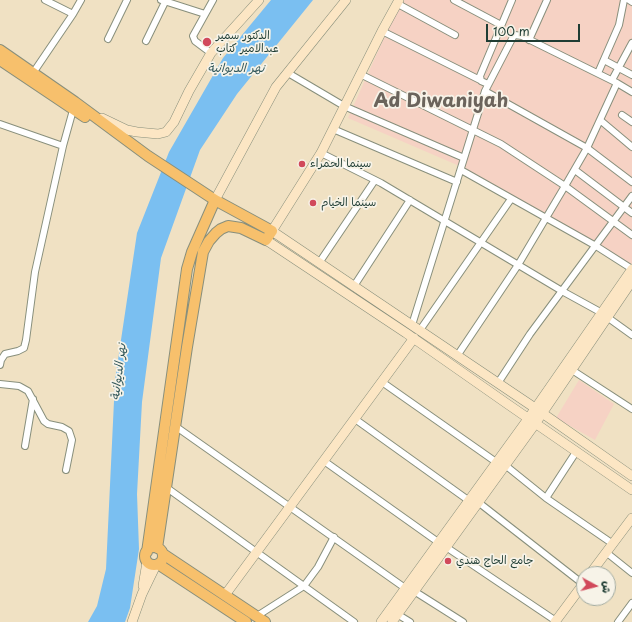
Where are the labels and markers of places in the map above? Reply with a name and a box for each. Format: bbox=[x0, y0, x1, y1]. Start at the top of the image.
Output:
place label: الدكتور سمير عبدالامير كتاب bbox=[216, 29, 279, 55]
marker: الدكتور سمير عبدالامير كتاب bbox=[201, 36, 213, 48]
place label: سينما الحمراء bbox=[310, 157, 371, 171]
marker: سينما الحمراء bbox=[297, 159, 307, 169]
place label: سينما الخيام bbox=[321, 196, 376, 210]
marker: سينما الخيام bbox=[308, 198, 318, 208]
place label: جامع الحاج هندي bbox=[456, 554, 534, 568]
marker: جامع الحاج هندي bbox=[443, 556, 453, 566]

